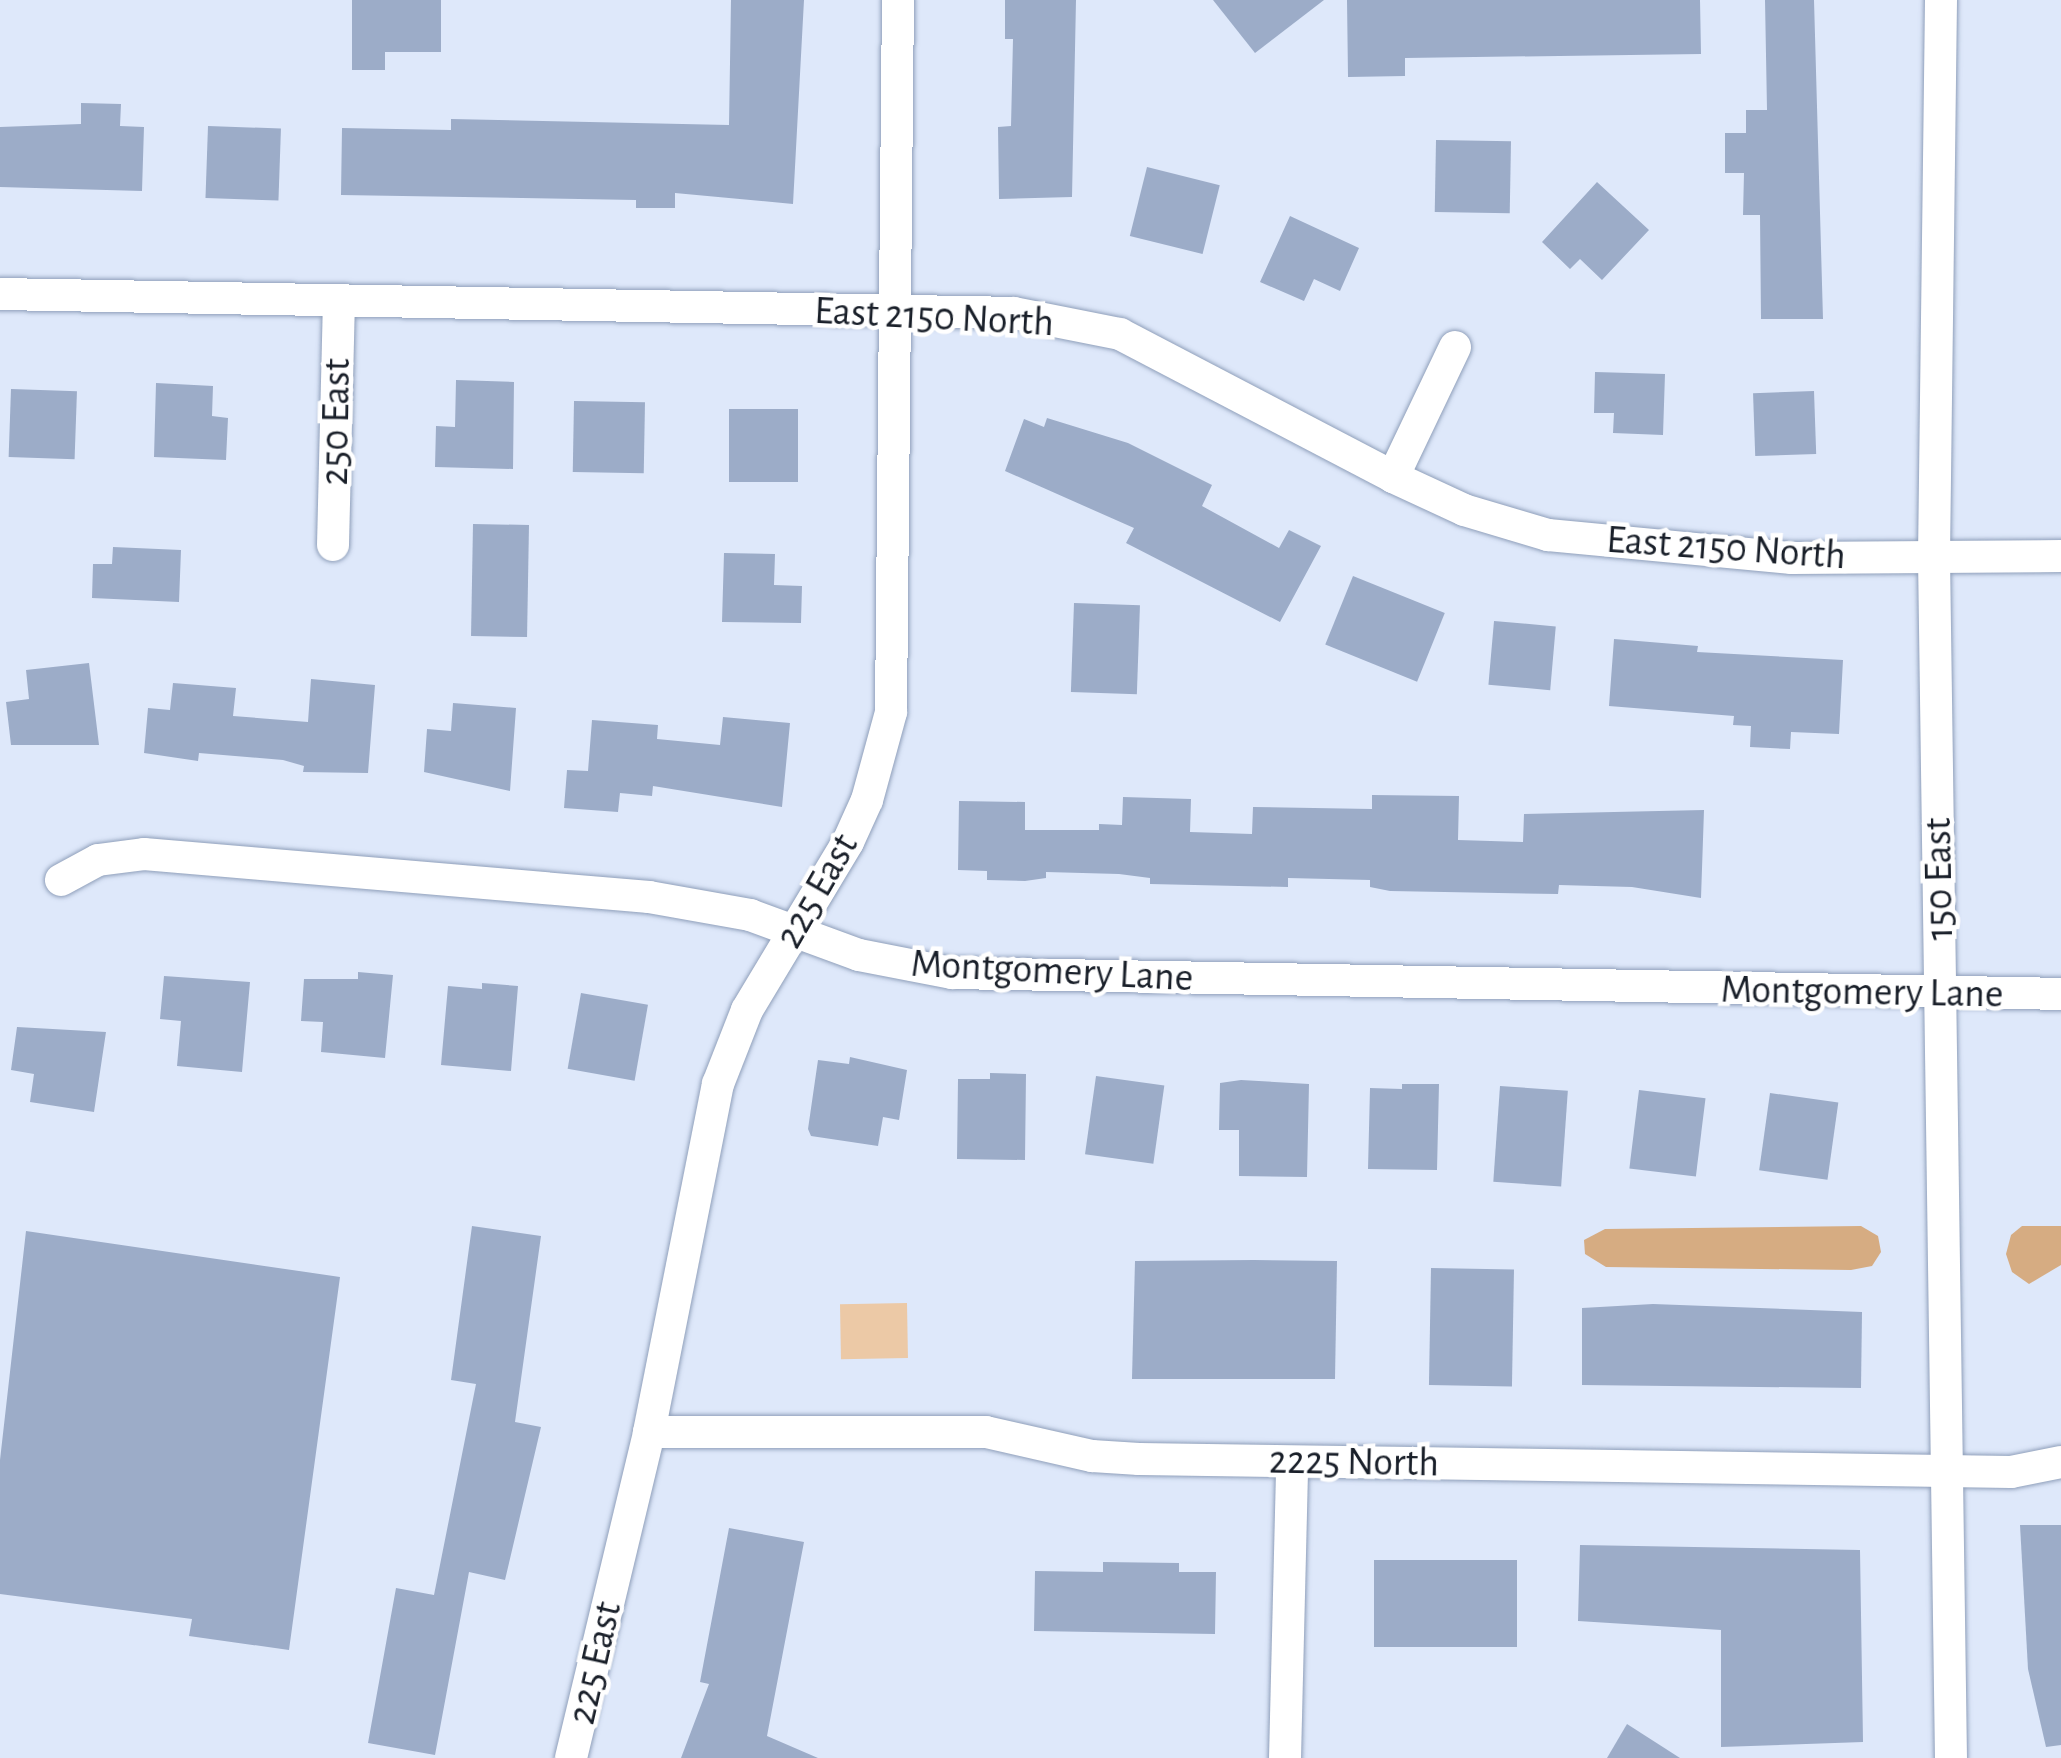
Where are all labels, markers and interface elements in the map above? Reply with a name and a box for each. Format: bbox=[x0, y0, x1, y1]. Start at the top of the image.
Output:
street label: East 2150 North bbox=[813, 287, 1055, 347]
street label: 250 East bbox=[311, 358, 361, 486]
street label: East 2150 North bbox=[1605, 516, 1847, 580]
street label: 150 East bbox=[1914, 817, 1964, 941]
street label: 225 East bbox=[765, 825, 869, 957]
street label: Montgomery Lane bbox=[910, 940, 1194, 1002]
street label: Montgomery Lane bbox=[1720, 966, 2004, 1018]
street label: 2225 North bbox=[1269, 1437, 1439, 1487]
street label: 225 East bbox=[558, 1597, 632, 1729]

